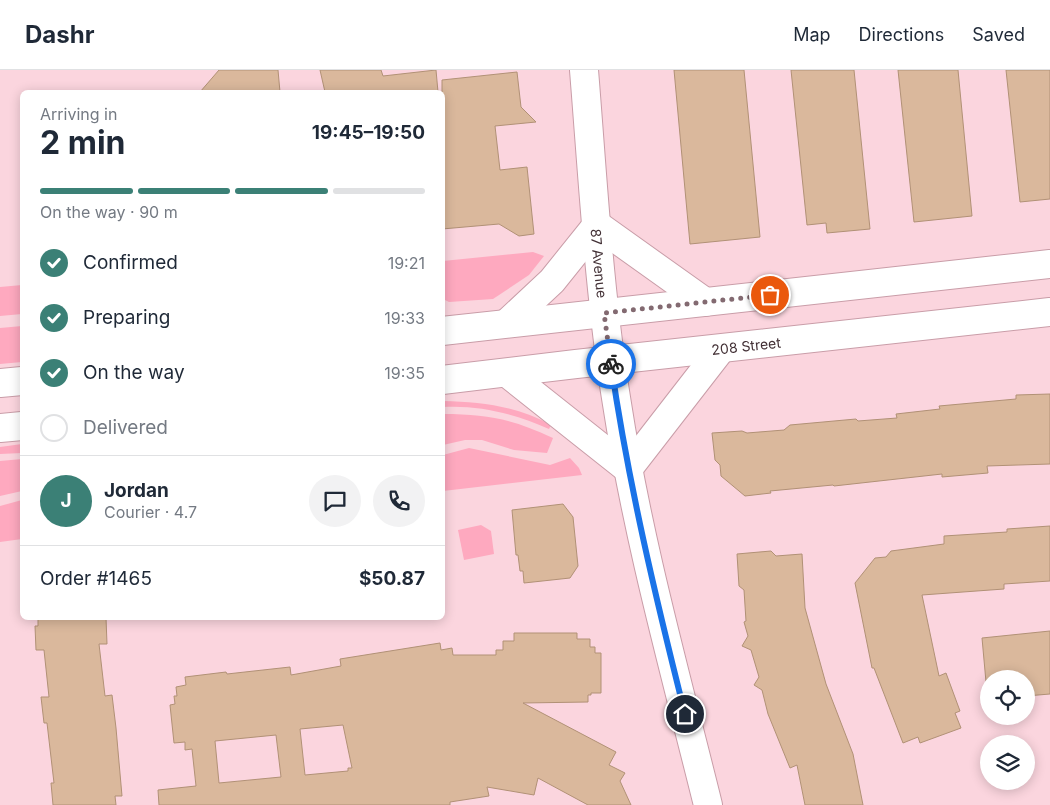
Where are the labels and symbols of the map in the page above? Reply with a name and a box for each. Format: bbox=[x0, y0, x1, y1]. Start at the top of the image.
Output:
street label: 87 Avenue bbox=[588, 228, 611, 299]
pin bbox=[749, 274, 791, 316]
street label: 208 Street bbox=[711, 333, 782, 358]
courier bbox=[586, 339, 636, 389]
pin bbox=[664, 693, 706, 735]

